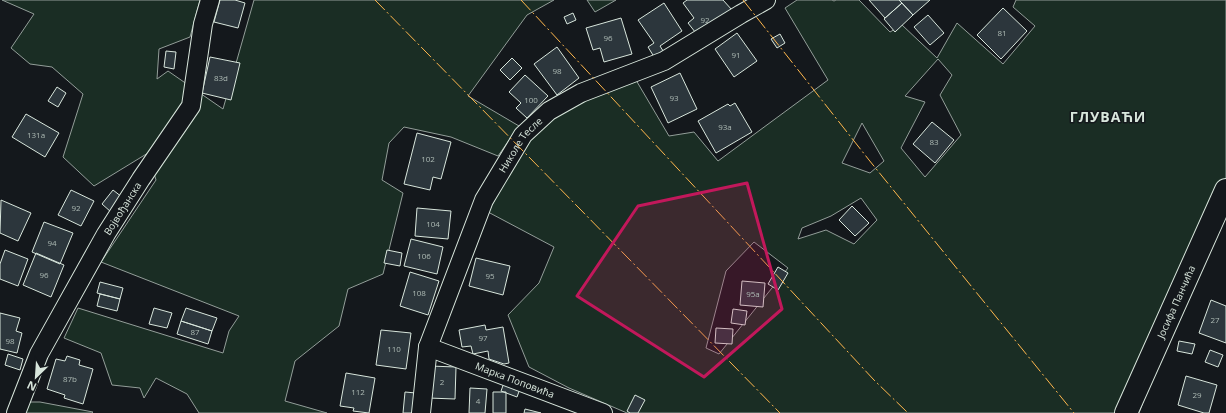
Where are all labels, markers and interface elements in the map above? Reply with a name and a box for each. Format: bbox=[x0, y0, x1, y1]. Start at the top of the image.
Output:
house number: 92 bbox=[700, 14, 710, 25]
house number: 81 bbox=[997, 27, 1007, 38]
house number: 96 bbox=[603, 32, 613, 43]
house number: 91 bbox=[731, 49, 741, 60]
house number: 98 bbox=[552, 65, 562, 76]
house number: 83d bbox=[214, 72, 228, 83]
house number: 93 bbox=[669, 92, 679, 103]
house number: 100 bbox=[524, 94, 538, 105]
district label: ГЛУВАЋИ bbox=[1070, 107, 1146, 126]
street label: Николе Тесле bbox=[495, 114, 545, 175]
house number: 93a bbox=[718, 121, 732, 132]
house number: 131a bbox=[27, 129, 45, 140]
house number: 83 bbox=[929, 136, 939, 147]
house number: 102 bbox=[421, 153, 435, 164]
street label: Војвођанска bbox=[100, 179, 144, 238]
house number: 92 bbox=[71, 202, 81, 213]
house number: 104 bbox=[426, 218, 440, 229]
house number: 94 bbox=[47, 237, 57, 248]
house number: 106 bbox=[417, 250, 431, 261]
street label: Јосифа Панчића bbox=[1153, 263, 1198, 341]
house number: 96 bbox=[39, 269, 49, 280]
house number: 95 bbox=[485, 270, 495, 281]
house number: 108 bbox=[412, 287, 426, 298]
house number: 95a bbox=[746, 288, 760, 299]
house number: 27 bbox=[1210, 314, 1220, 325]
house number: 87 bbox=[190, 326, 200, 337]
house number: 97 bbox=[478, 332, 488, 343]
house number: 98 bbox=[5, 335, 15, 346]
house number: 110 bbox=[387, 343, 401, 354]
north arrow bbox=[16, 357, 56, 397]
street label: Марка Поповића bbox=[474, 359, 556, 401]
house number: 87b bbox=[63, 373, 77, 384]
house number: 2 bbox=[440, 376, 445, 387]
text: N bbox=[24, 378, 39, 395]
house number: 112 bbox=[351, 386, 365, 397]
house number: 29 bbox=[1192, 389, 1202, 400]
house number: 4 bbox=[476, 395, 481, 406]

